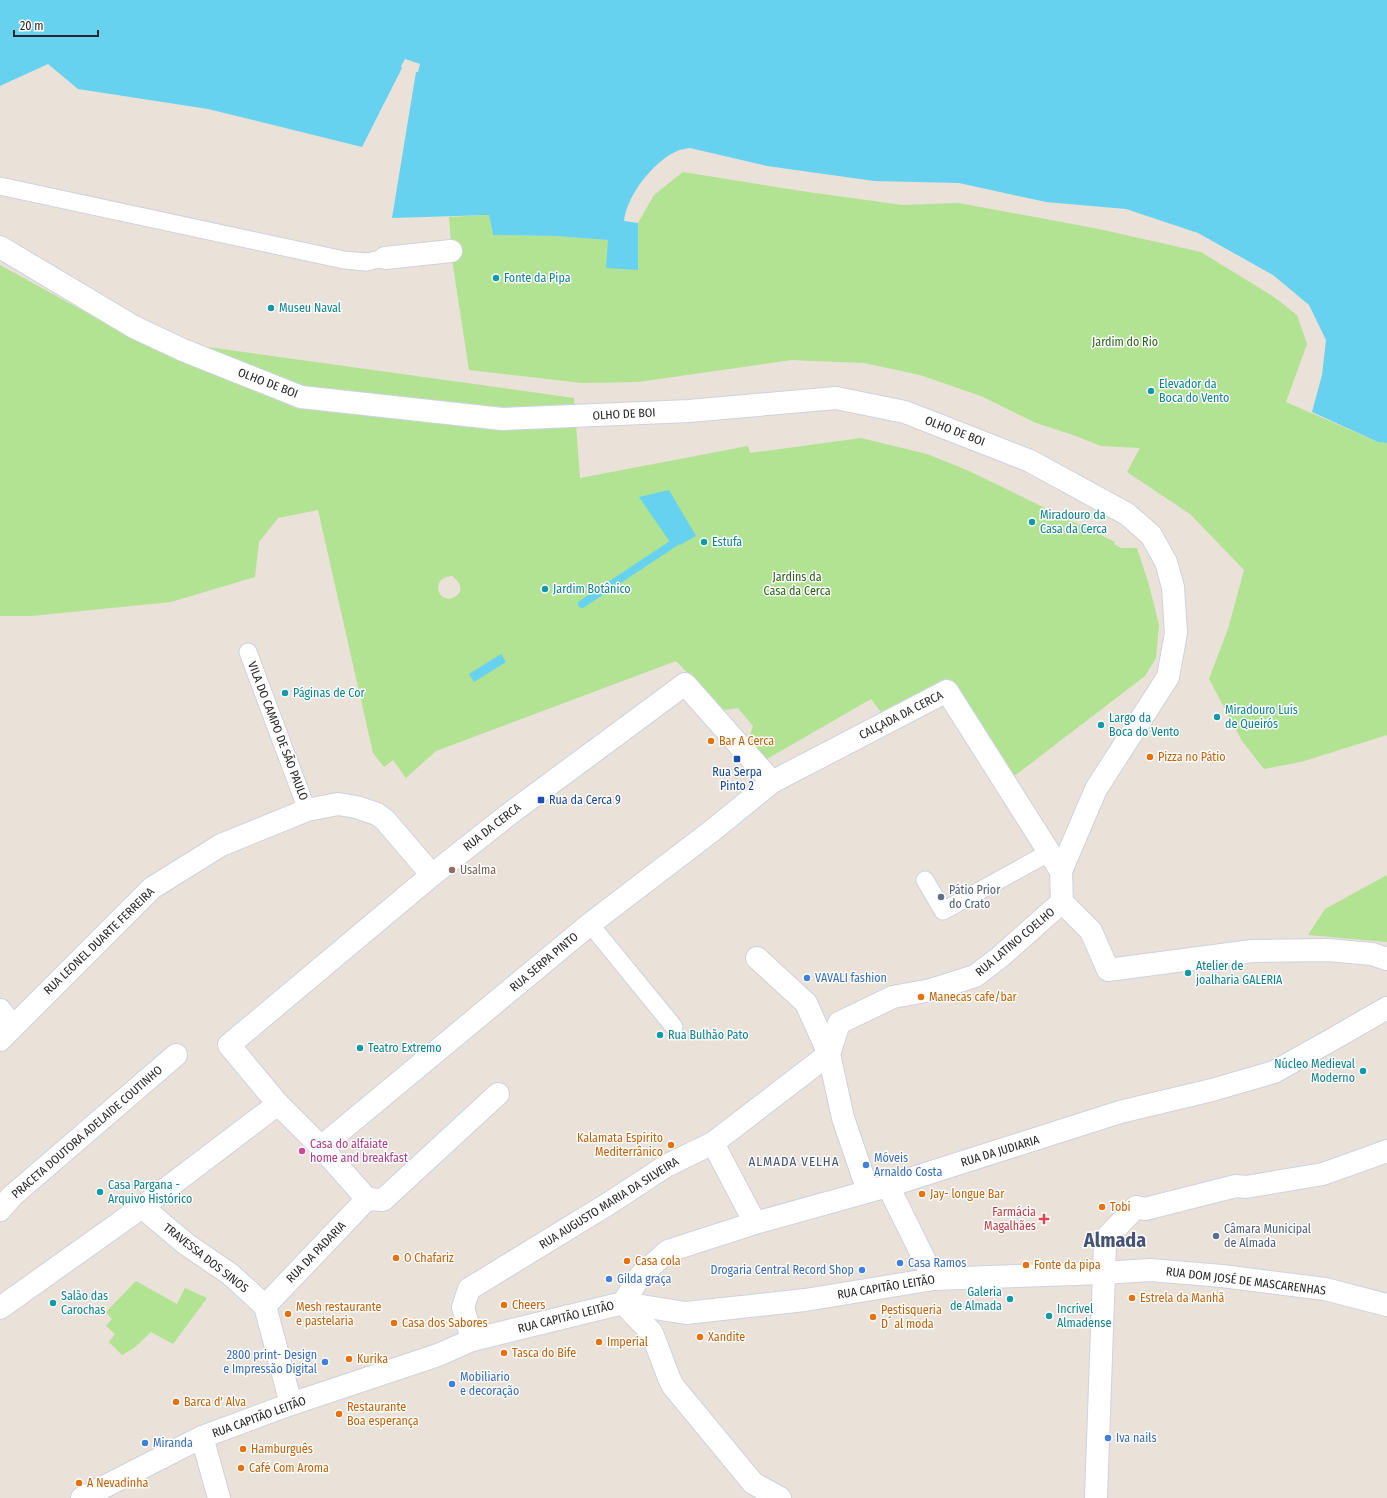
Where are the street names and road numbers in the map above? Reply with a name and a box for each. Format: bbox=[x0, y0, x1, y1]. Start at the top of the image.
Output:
street label: OLHO DE BOI bbox=[236, 365, 300, 401]
street label: OLHO DE BOI bbox=[592, 405, 656, 423]
street label: OLHO DE BOI bbox=[923, 413, 987, 449]
street label: VILA DO CAMPO DE SÃO PAULO bbox=[245, 659, 312, 802]
street label: CALÇADA DA CERCA bbox=[857, 688, 946, 742]
street label: RUA DA CERCA bbox=[460, 800, 524, 854]
street label: RUA LEONEL DUARTE FERREIRA bbox=[41, 884, 158, 997]
street label: RUA LATINO COELHO bbox=[973, 905, 1057, 979]
street label: RUA SERPA PINTO bbox=[507, 929, 581, 995]
street label: PRACETA DOUTORA ADELAIDE COUTINHO bbox=[9, 1063, 165, 1201]
street label: RUA DA JUDIARIA bbox=[959, 1132, 1042, 1170]
street label: RUA AUGUSTO MARIA DA SILVEIRA bbox=[537, 1154, 682, 1252]
street label: RUA DA PADARIA bbox=[283, 1218, 349, 1285]
street label: TRAVESSA DOS SINOS bbox=[161, 1221, 251, 1296]
street label: RUA DOM JOSÉ DE MASCARENHAS bbox=[1165, 1263, 1327, 1298]
street label: RUA CAPITÃO LEITÃO bbox=[836, 1271, 936, 1302]
street label: RUA CAPITÃO LEITÃO bbox=[516, 1297, 616, 1336]
street label: RUA CAPITÃO LEITÃO bbox=[210, 1393, 308, 1440]

